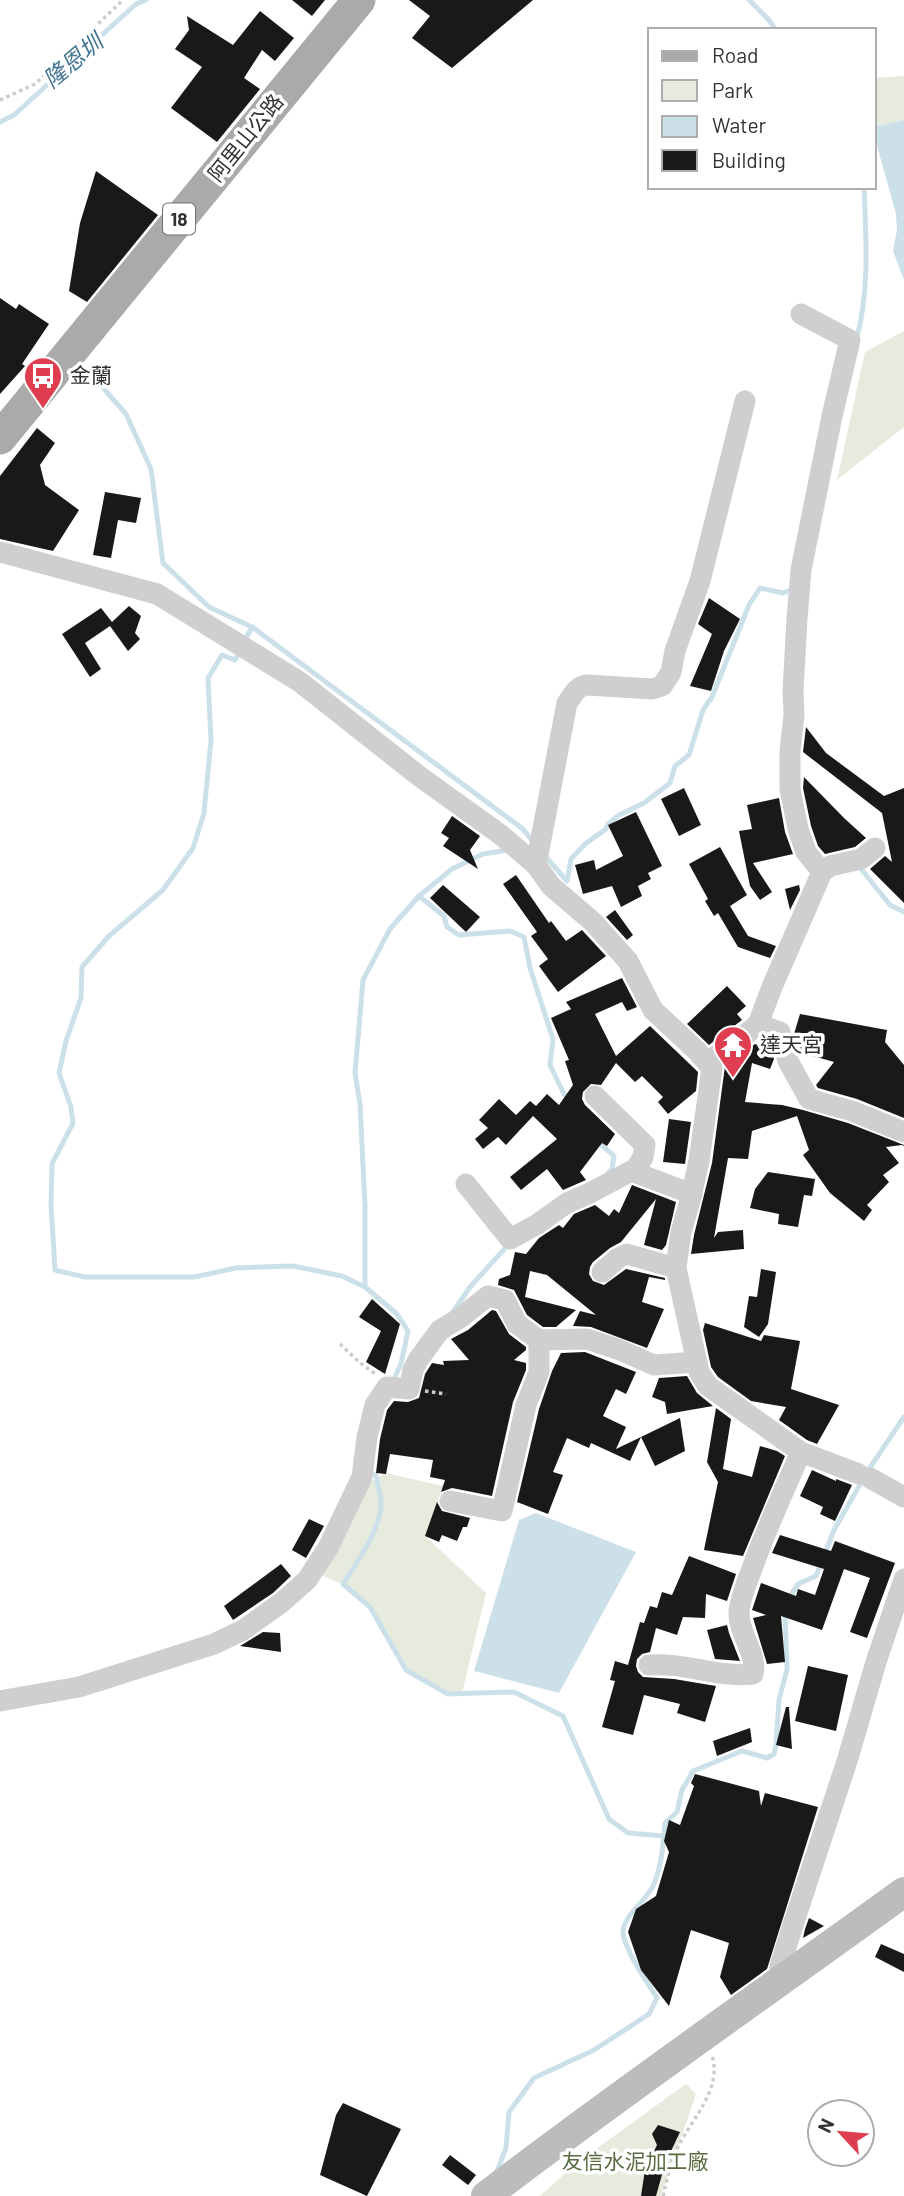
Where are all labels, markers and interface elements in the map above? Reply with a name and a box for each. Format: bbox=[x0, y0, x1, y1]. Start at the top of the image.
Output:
water label: 隆恩圳 bbox=[37, 25, 110, 93]
legend bbox=[648, 28, 876, 189]
text: Road bbox=[712, 42, 758, 67]
text: Park bbox=[712, 77, 753, 102]
street label: 阿里山公路 bbox=[202, 88, 288, 186]
text: Water bbox=[712, 112, 767, 137]
text: Building bbox=[712, 147, 786, 172]
road number: 18 bbox=[163, 204, 195, 234]
bus stop icon: 金蘭 bbox=[22, 355, 64, 410]
place label: 金蘭 bbox=[70, 362, 112, 387]
temple icon: 達天宮 bbox=[712, 1024, 754, 1079]
place label: 達天宮 bbox=[760, 1031, 823, 1056]
north arrow bbox=[806, 2098, 876, 2168]
text: N bbox=[812, 2115, 838, 2136]
park label: 友信水泥加工廠 bbox=[562, 2148, 709, 2173]

